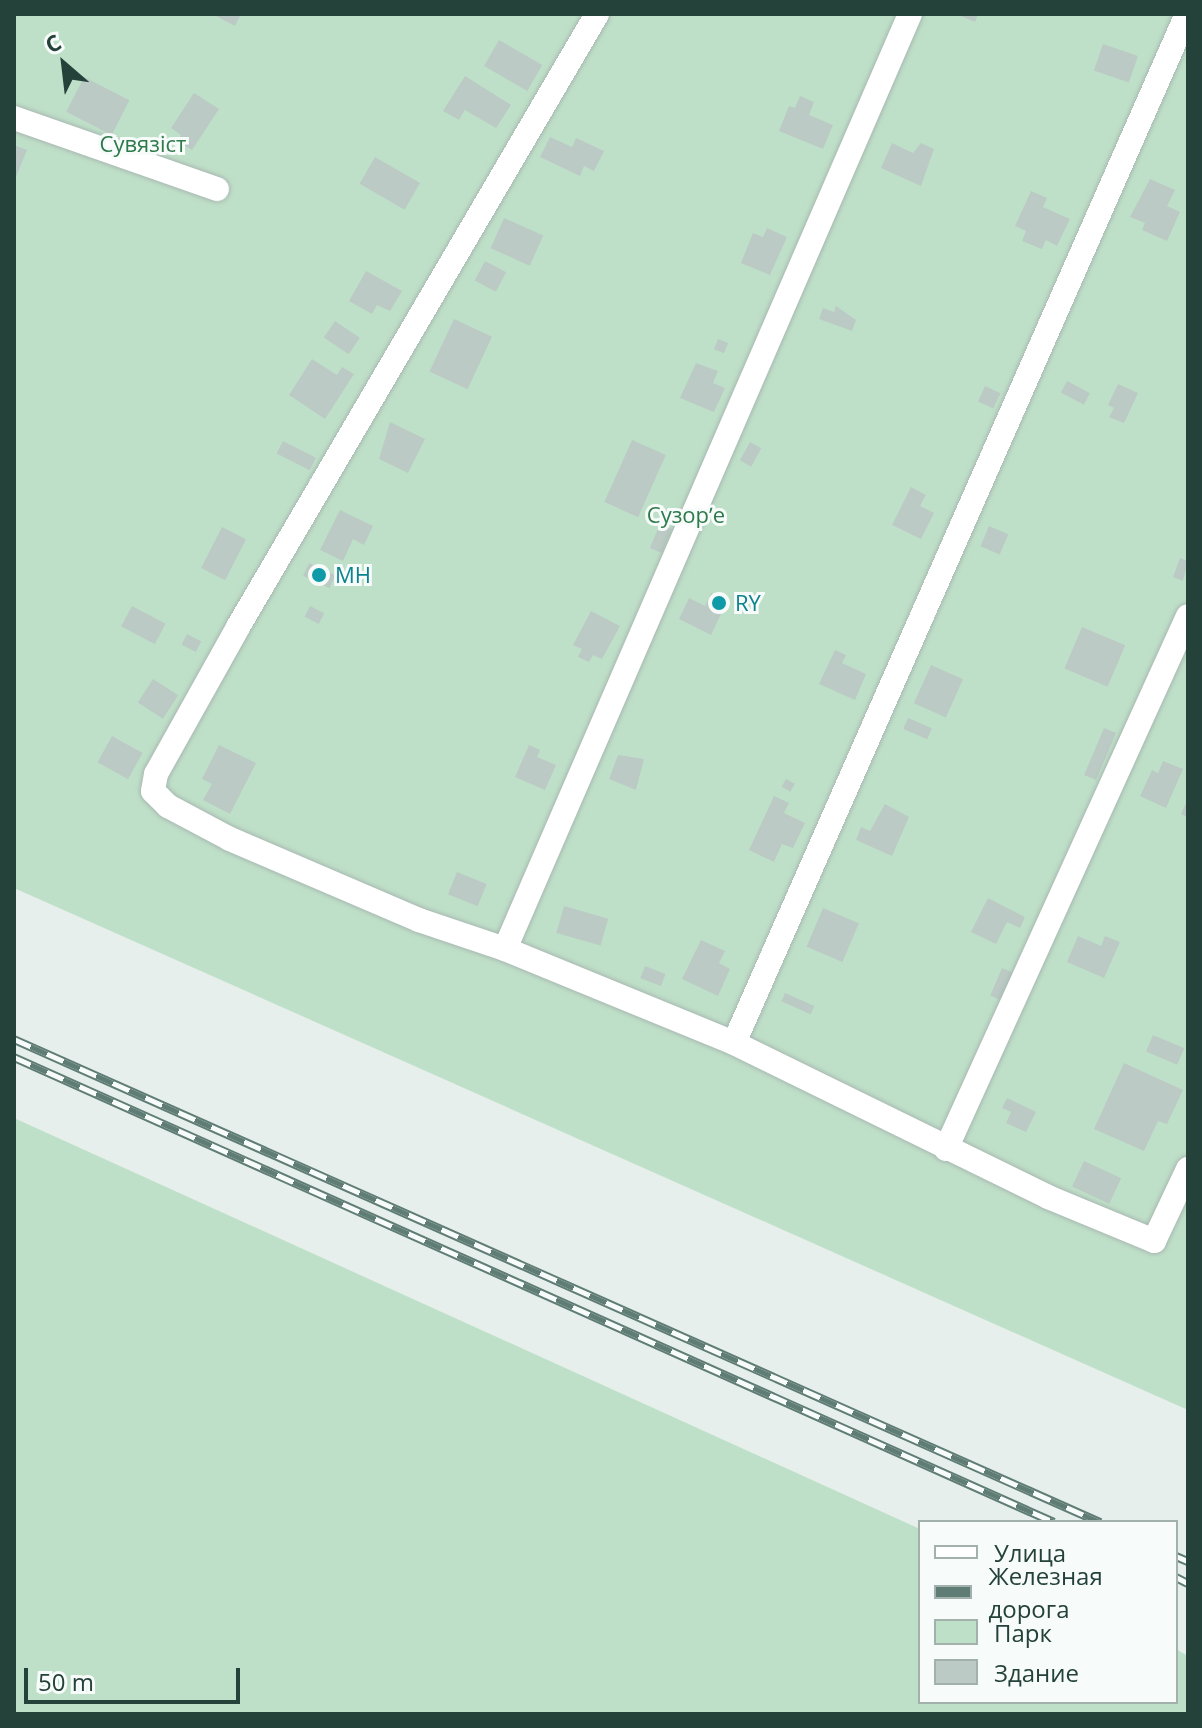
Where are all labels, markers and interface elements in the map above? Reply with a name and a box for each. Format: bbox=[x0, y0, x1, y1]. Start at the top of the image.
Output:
north arrow bbox=[24, 24, 104, 104]
text: С bbox=[39, 26, 66, 59]
park label: Сувязіст bbox=[100, 131, 186, 157]
park label: Сузорʼе bbox=[647, 502, 725, 528]
place label: МН bbox=[335, 562, 371, 588]
marker: МН bbox=[310, 566, 328, 584]
place label: RY bbox=[735, 590, 761, 616]
marker: RY bbox=[710, 594, 728, 612]
legend bbox=[918, 1520, 1178, 1704]
text: Улица bbox=[994, 1536, 1066, 1569]
text: Железная дорога bbox=[988, 1559, 1103, 1625]
text: Парк bbox=[994, 1616, 1052, 1649]
scale bar bbox=[28, 1652, 244, 1702]
text: Здание bbox=[994, 1656, 1079, 1689]
text: 50 m bbox=[38, 1665, 94, 1698]

